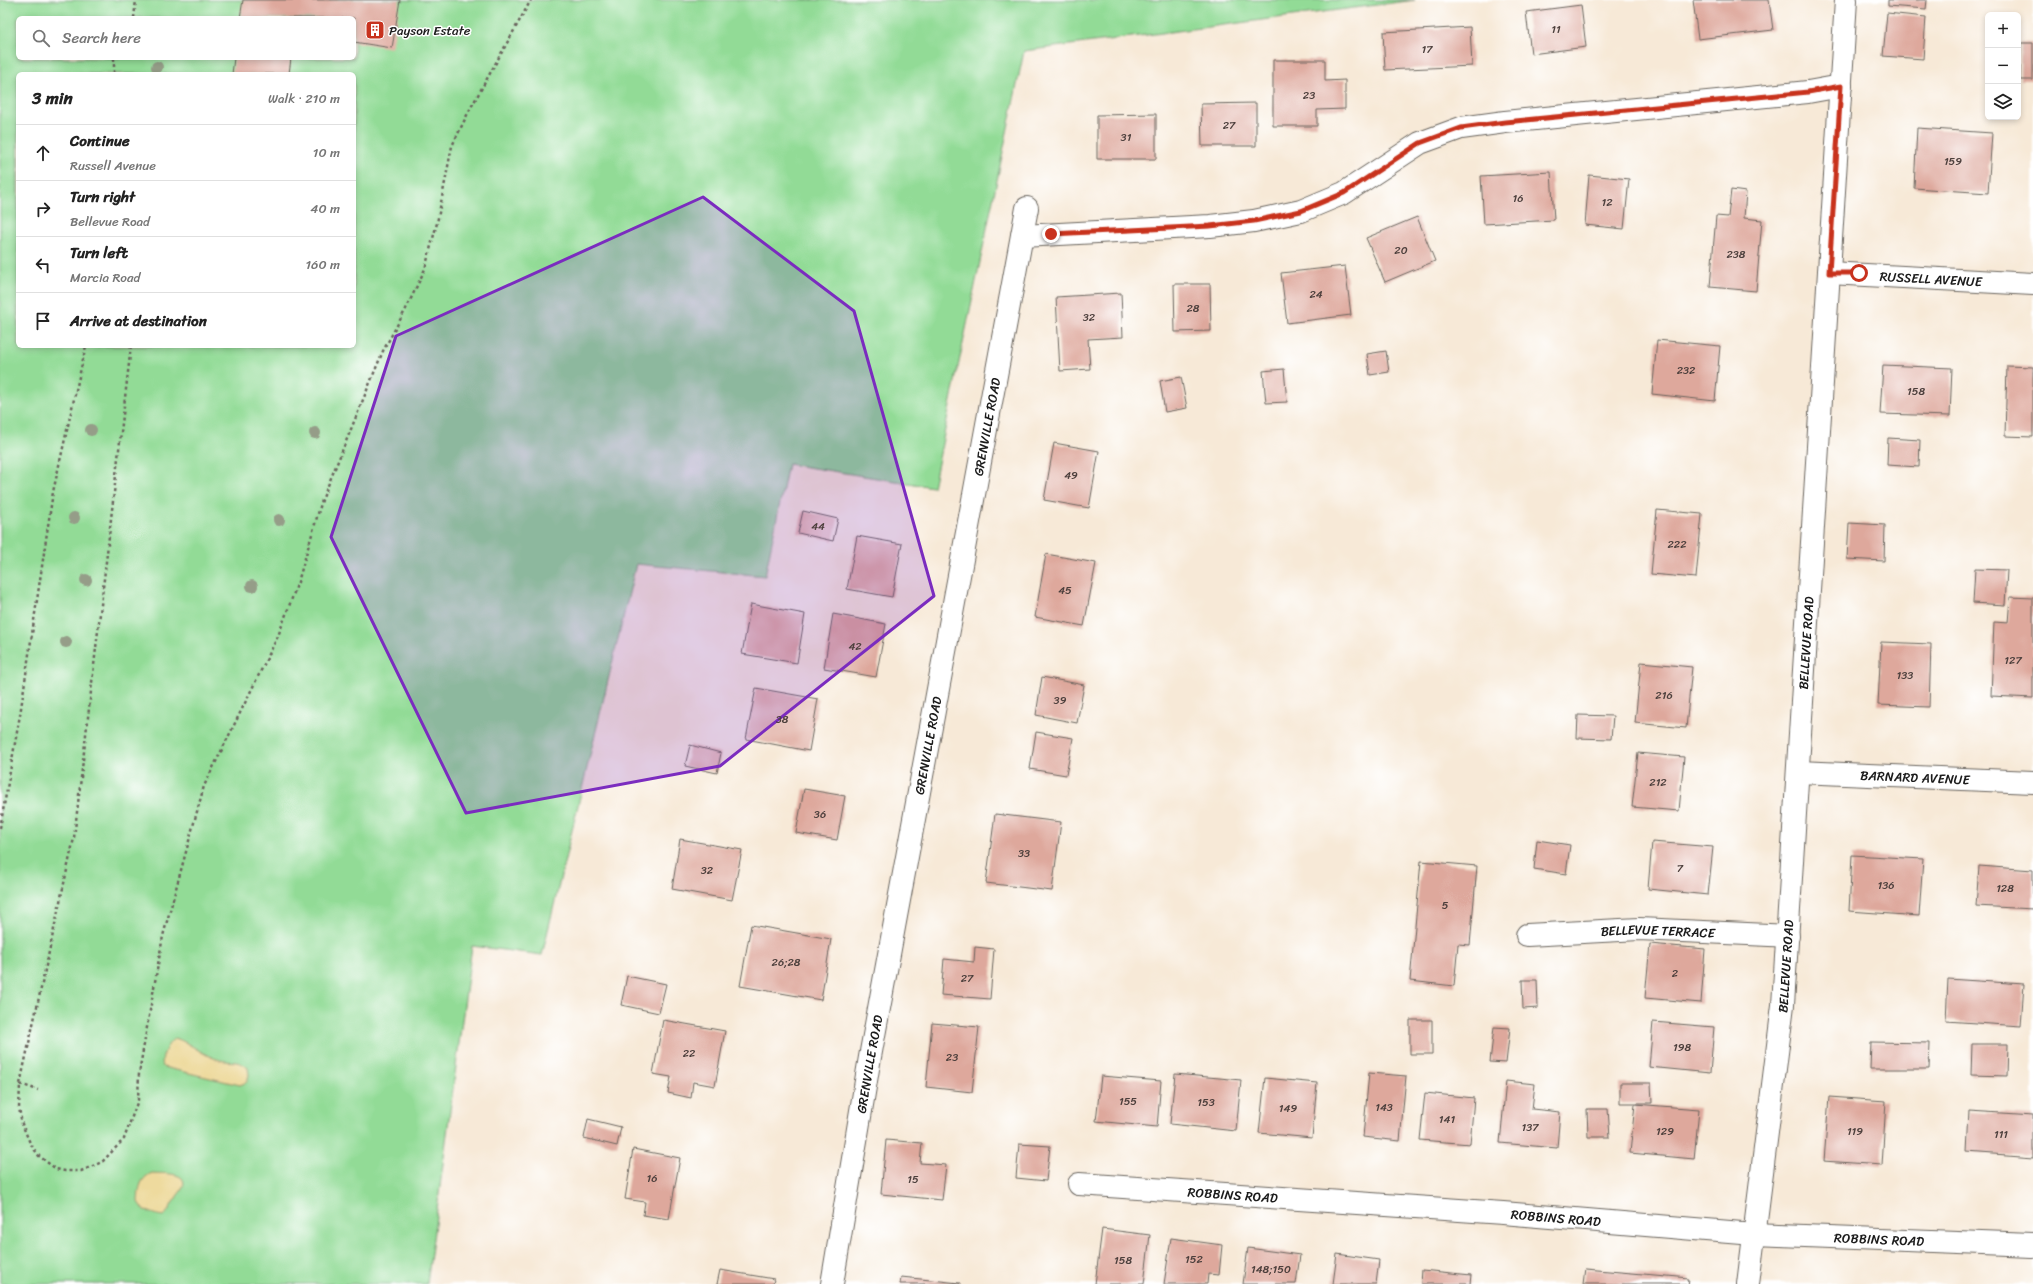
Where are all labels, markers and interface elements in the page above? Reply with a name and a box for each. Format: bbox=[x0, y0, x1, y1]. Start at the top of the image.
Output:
map controls bbox=[1985, 12, 2021, 120]
button: + bbox=[1985, 12, 2021, 48]
search box bbox=[16, 16, 356, 60]
building icon: Payson Estate bbox=[364, 19, 386, 41]
place label: Payson Estate bbox=[389, 19, 471, 42]
house number: 11 bbox=[1551, 20, 1561, 39]
text: Search here bbox=[62, 25, 141, 51]
icon: search bbox=[30, 27, 52, 49]
house number: 17 bbox=[1422, 40, 1433, 59]
button: − bbox=[1985, 48, 2021, 84]
text: 3 min bbox=[32, 83, 73, 113]
button: layers bbox=[1985, 84, 2021, 120]
house number: 23 bbox=[1303, 86, 1315, 105]
text: Walk · 210 m bbox=[268, 87, 340, 110]
house number: 27 bbox=[1223, 116, 1236, 135]
text: Continue bbox=[70, 128, 130, 154]
house number: 31 bbox=[1121, 128, 1132, 147]
text: 10 m bbox=[313, 141, 340, 164]
icon: ahead bbox=[32, 142, 54, 164]
house number: 159 bbox=[1944, 152, 1962, 171]
text: Russell Avenue bbox=[70, 154, 156, 177]
text: Turn right bbox=[70, 184, 135, 210]
house number: 16 bbox=[1513, 189, 1523, 208]
house number: 12 bbox=[1601, 193, 1613, 212]
text: 40 m bbox=[310, 197, 340, 220]
icon: right bbox=[32, 198, 54, 220]
text: Bellevue Road bbox=[70, 210, 150, 233]
route end bbox=[1042, 225, 1060, 243]
text: Turn left bbox=[70, 240, 128, 266]
house number: 20 bbox=[1394, 241, 1408, 260]
house number: 238 bbox=[1726, 245, 1746, 264]
text: 160 m bbox=[305, 253, 340, 276]
icon: left bbox=[32, 254, 54, 276]
route start bbox=[1850, 264, 1868, 282]
street label: RUSSELL AVENUE bbox=[1879, 265, 1983, 293]
text: Marcia Road bbox=[70, 266, 140, 289]
house number: 24 bbox=[1309, 285, 1323, 304]
house number: 28 bbox=[1187, 299, 1200, 318]
text: Arrive at destination bbox=[70, 308, 207, 334]
house number: 32 bbox=[1083, 308, 1096, 327]
icon: arrive bbox=[32, 310, 54, 332]
house number: 232 bbox=[1677, 361, 1696, 380]
street label: GRENVILLE ROAD bbox=[967, 376, 1007, 478]
house number: 158 bbox=[1907, 382, 1925, 401]
house number: 49 bbox=[1064, 466, 1078, 485]
house number: 44 bbox=[811, 517, 825, 536]
house number: 222 bbox=[1667, 535, 1687, 554]
house number: 45 bbox=[1058, 581, 1072, 600]
street label: BELLEVUE ROAD bbox=[1792, 595, 1821, 690]
house number: 42 bbox=[848, 637, 862, 656]
house number: 127 bbox=[2004, 651, 2022, 670]
house number: 133 bbox=[1897, 666, 1913, 685]
house number: 216 bbox=[1655, 686, 1673, 705]
house number: 39 bbox=[1054, 691, 1067, 710]
street label: GRENVILLE ROAD bbox=[908, 694, 948, 796]
house number: 38 bbox=[776, 710, 789, 729]
street label: BARNARD AVENUE bbox=[1860, 764, 1971, 791]
house number: 212 bbox=[1649, 773, 1667, 792]
house number: 36 bbox=[814, 805, 826, 824]
house number: 33 bbox=[1018, 844, 1030, 863]
house number: 7 bbox=[1677, 859, 1684, 878]
house number: 32 bbox=[701, 861, 714, 880]
house number: 136 bbox=[1877, 876, 1895, 895]
house number: 128 bbox=[1996, 879, 2014, 898]
house number: 5 bbox=[1442, 896, 1449, 915]
street label: BELLEVUE TERRACE bbox=[1600, 918, 1716, 945]
street label: BELLEVUE ROAD bbox=[1771, 919, 1800, 1014]
house number: 26;28 bbox=[772, 953, 801, 972]
house number: 2 bbox=[1672, 964, 1679, 983]
house number: 27 bbox=[961, 969, 974, 988]
street label: GRENVILLE ROAD bbox=[850, 1013, 890, 1115]
house number: 198 bbox=[1673, 1038, 1691, 1057]
house number: 22 bbox=[683, 1044, 696, 1063]
house number: 23 bbox=[946, 1048, 958, 1067]
house number: 155 bbox=[1119, 1092, 1137, 1111]
house number: 153 bbox=[1197, 1093, 1215, 1112]
house number: 143 bbox=[1375, 1098, 1393, 1117]
house number: 149 bbox=[1279, 1099, 1297, 1118]
house number: 141 bbox=[1439, 1110, 1455, 1129]
house number: 137 bbox=[1521, 1118, 1539, 1137]
house number: 129 bbox=[1656, 1122, 1674, 1141]
house number: 119 bbox=[1847, 1122, 1863, 1141]
house number: 111 bbox=[1994, 1125, 2008, 1144]
house number: 16 bbox=[647, 1169, 657, 1188]
house number: 15 bbox=[907, 1170, 919, 1189]
street label: ROBBINS ROAD bbox=[1187, 1180, 1279, 1210]
street label: ROBBINS ROAD bbox=[1510, 1203, 1602, 1233]
street label: ROBBINS ROAD bbox=[1834, 1226, 1925, 1253]
house number: 152 bbox=[1185, 1250, 1204, 1269]
house number: 158 bbox=[1114, 1251, 1132, 1270]
house number: 148;150 bbox=[1251, 1260, 1291, 1279]

